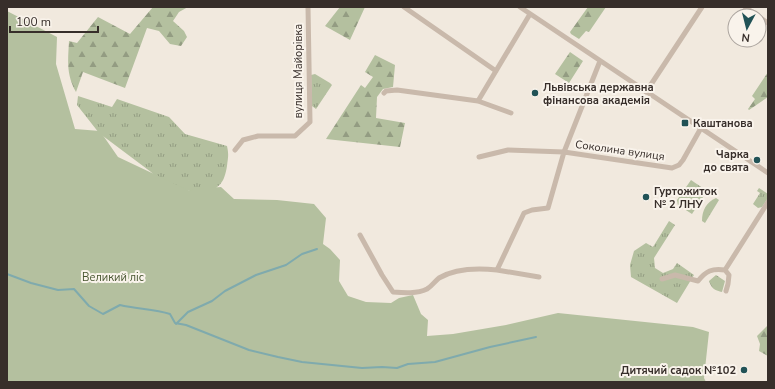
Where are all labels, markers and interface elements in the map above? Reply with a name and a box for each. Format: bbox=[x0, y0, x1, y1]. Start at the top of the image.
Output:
scale bar bbox=[10, 8, 98, 34]
north arrow bbox=[727, 8, 767, 48]
text: 100 m bbox=[16, 14, 51, 30]
street label: вулиця Майорівка bbox=[291, 24, 306, 118]
text: N bbox=[741, 29, 751, 45]
place label: Львівська державна фінансова академія bbox=[543, 80, 654, 108]
marker: Львівська державна фінансова академія bbox=[530, 88, 540, 98]
place label: Каштанова bbox=[693, 116, 753, 131]
marker: Каштанова bbox=[680, 118, 690, 128]
street label: Соколина вулиця bbox=[574, 137, 666, 164]
place label: Чарка до свята bbox=[704, 147, 749, 175]
marker: Чарка до свята bbox=[752, 155, 762, 165]
place label: Гуртожиток № 2 ЛНУ bbox=[654, 184, 718, 212]
marker: Гуртожиток № 2 ЛНУ bbox=[641, 192, 651, 202]
park label: Великий ліс bbox=[82, 270, 144, 285]
place label: Дитячий садок №102 bbox=[621, 363, 736, 378]
marker: Дитячий садок №102 bbox=[739, 365, 749, 375]

